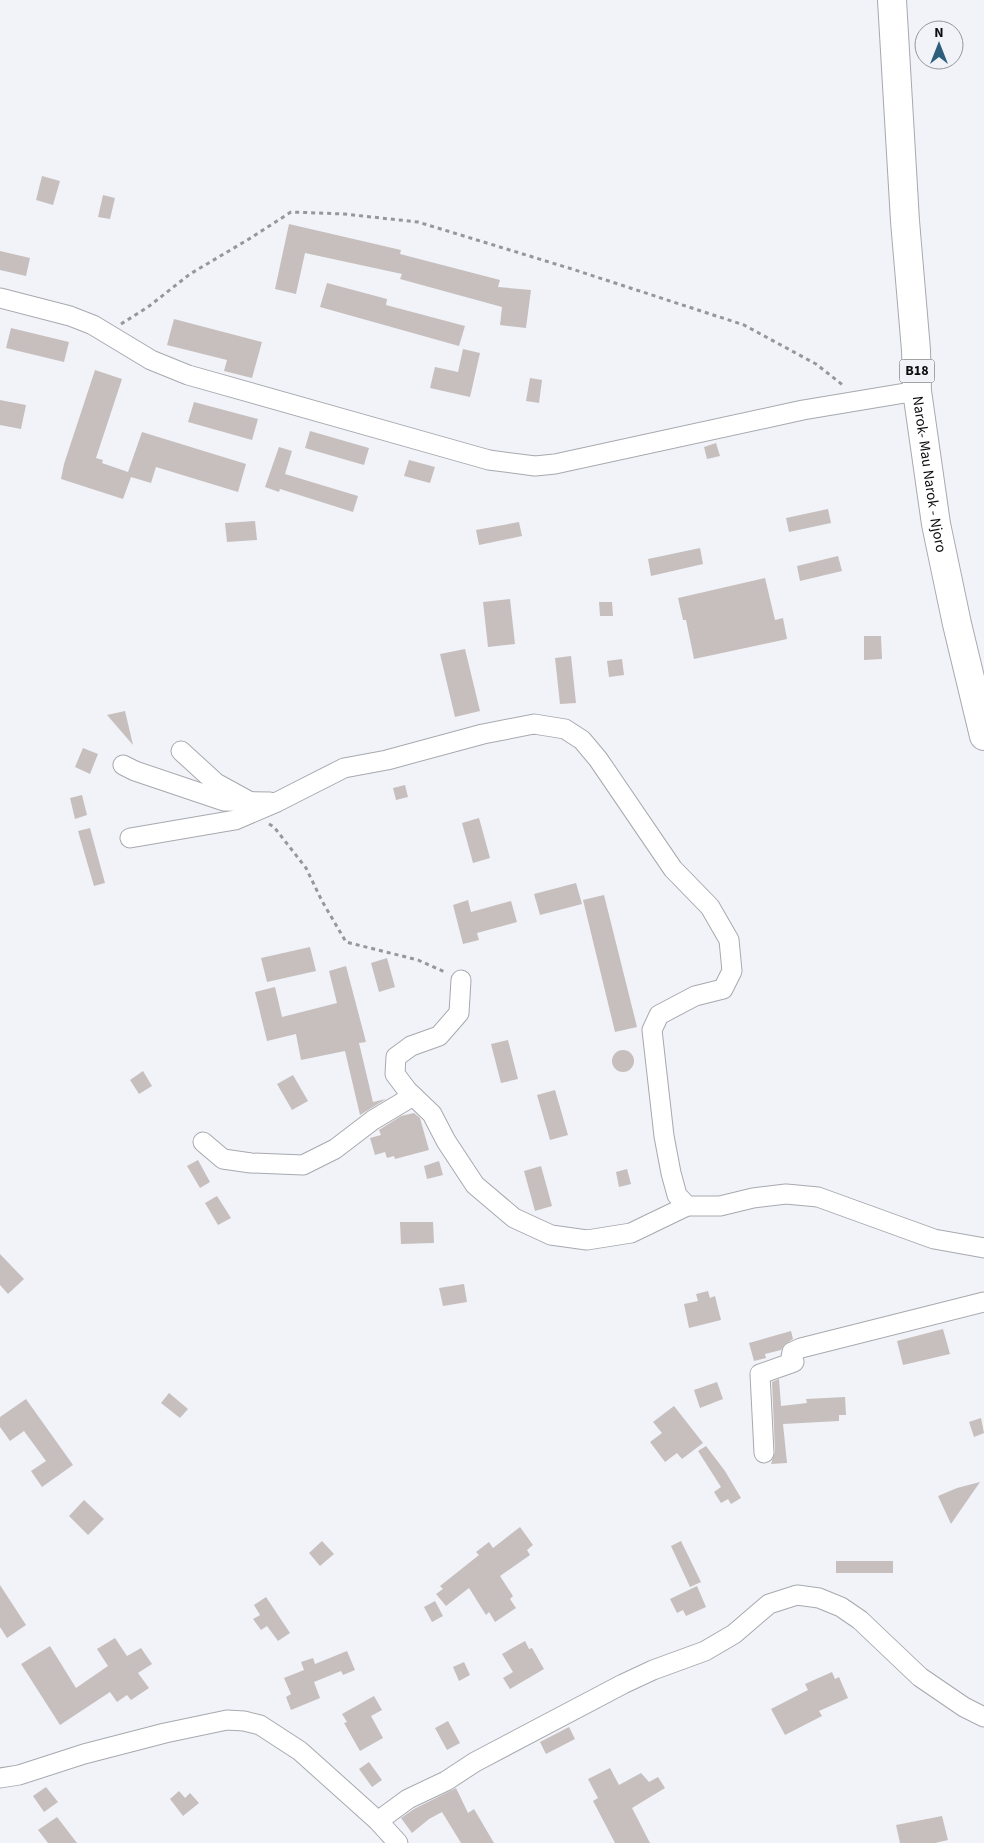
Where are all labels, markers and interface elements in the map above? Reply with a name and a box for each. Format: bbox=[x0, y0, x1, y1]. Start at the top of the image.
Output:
north arrow bbox=[914, 20, 964, 70]
text: N bbox=[934, 23, 944, 43]
road number: B18 bbox=[900, 360, 934, 382]
street label: Narok- Mau Narok - Njoro bbox=[907, 395, 952, 554]

